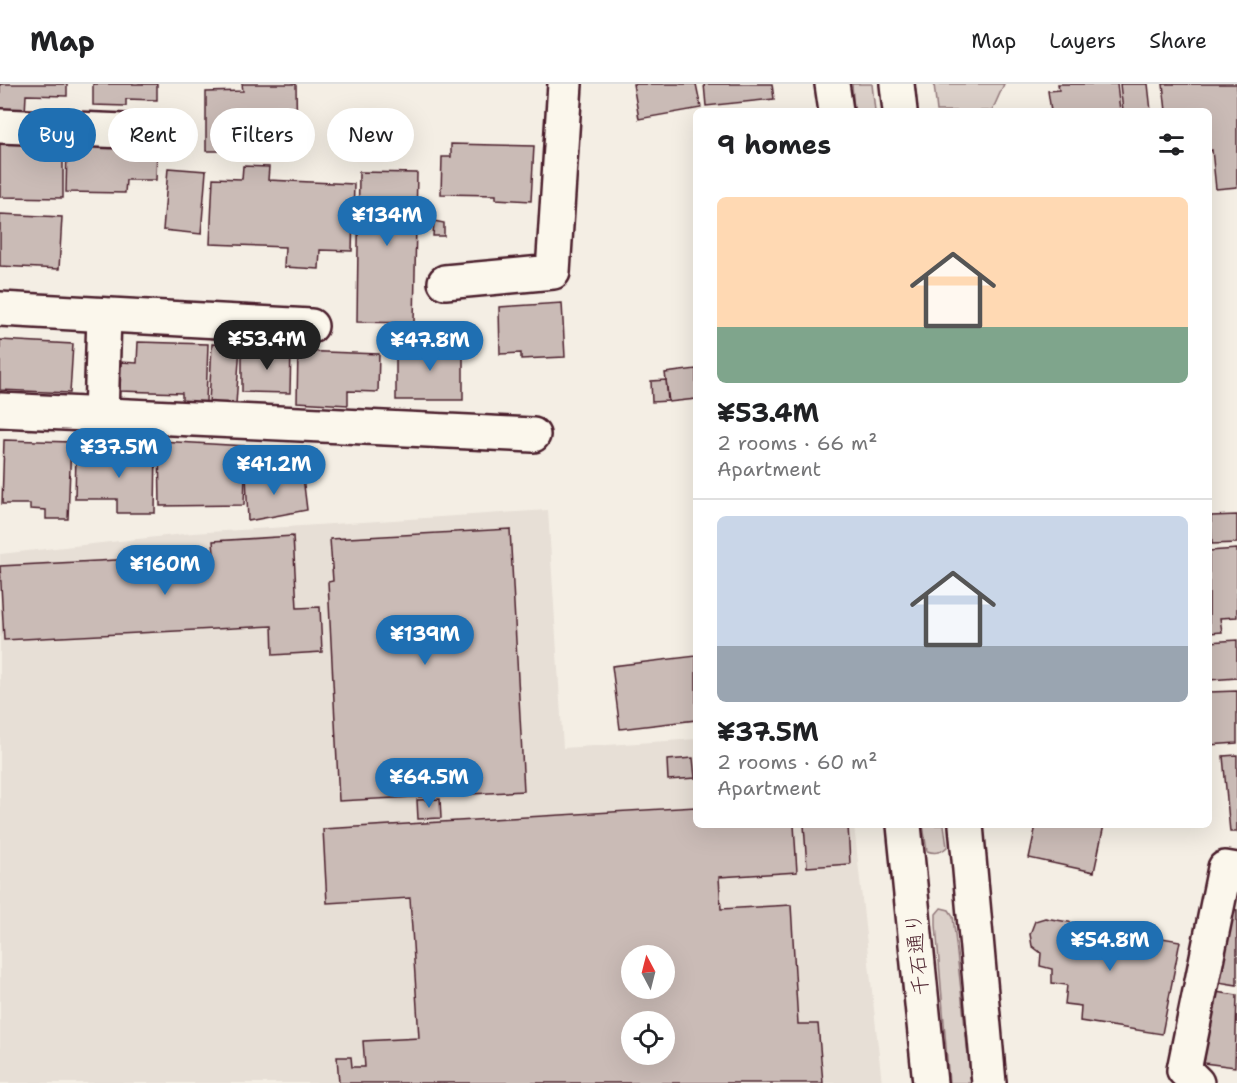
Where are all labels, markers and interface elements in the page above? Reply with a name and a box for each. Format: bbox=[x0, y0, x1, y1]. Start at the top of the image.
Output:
text: Map bbox=[30, 22, 95, 60]
text: Map bbox=[971, 27, 1016, 55]
text: Layers bbox=[1049, 27, 1116, 55]
text: Share bbox=[1149, 27, 1207, 55]
chip: Buy bbox=[18, 108, 96, 162]
chip: Rent bbox=[108, 108, 198, 162]
chip: Filters bbox=[210, 108, 315, 162]
chip: New bbox=[327, 108, 414, 162]
text: 9 homes bbox=[717, 127, 831, 162]
icon: filters bbox=[1155, 128, 1188, 161]
pin: ¥134M bbox=[345, 196, 429, 247]
text: ¥134M bbox=[352, 202, 422, 228]
icon: home bbox=[899, 236, 1007, 344]
pin: ¥53.4M bbox=[218, 320, 316, 371]
pin: ¥47.8M bbox=[381, 321, 479, 372]
text: ¥53.4M bbox=[228, 326, 306, 352]
text: ¥47.8M bbox=[390, 327, 470, 353]
text: ¥53.4M bbox=[717, 395, 819, 430]
pin: ¥37.5M bbox=[70, 428, 168, 479]
text: 2 rooms · 66 m² bbox=[717, 430, 878, 456]
text: ¥37.5M bbox=[80, 434, 158, 460]
pin: ¥41.2M bbox=[225, 445, 323, 496]
text: ¥41.2M bbox=[237, 451, 311, 477]
text: Apartment bbox=[717, 456, 821, 482]
pin: ¥160M bbox=[123, 545, 207, 596]
text: ¥160M bbox=[130, 551, 200, 577]
icon: home bbox=[899, 555, 1007, 663]
pin: ¥139M bbox=[383, 615, 467, 666]
text: ¥139M bbox=[390, 621, 460, 647]
text: ¥37.5M bbox=[717, 714, 819, 749]
text: 2 rooms · 60 m² bbox=[717, 749, 877, 775]
pin: ¥64.5M bbox=[380, 758, 478, 809]
text: ¥64.5M bbox=[389, 764, 469, 790]
text: Apartment bbox=[717, 775, 821, 801]
street label: 千石通り bbox=[899, 911, 935, 997]
pin: ¥54.8M bbox=[1061, 921, 1159, 972]
text: ¥54.8M bbox=[1070, 927, 1150, 953]
north arrow bbox=[621, 945, 675, 999]
map controls bbox=[621, 945, 675, 1065]
button: locate bbox=[621, 1011, 675, 1065]

